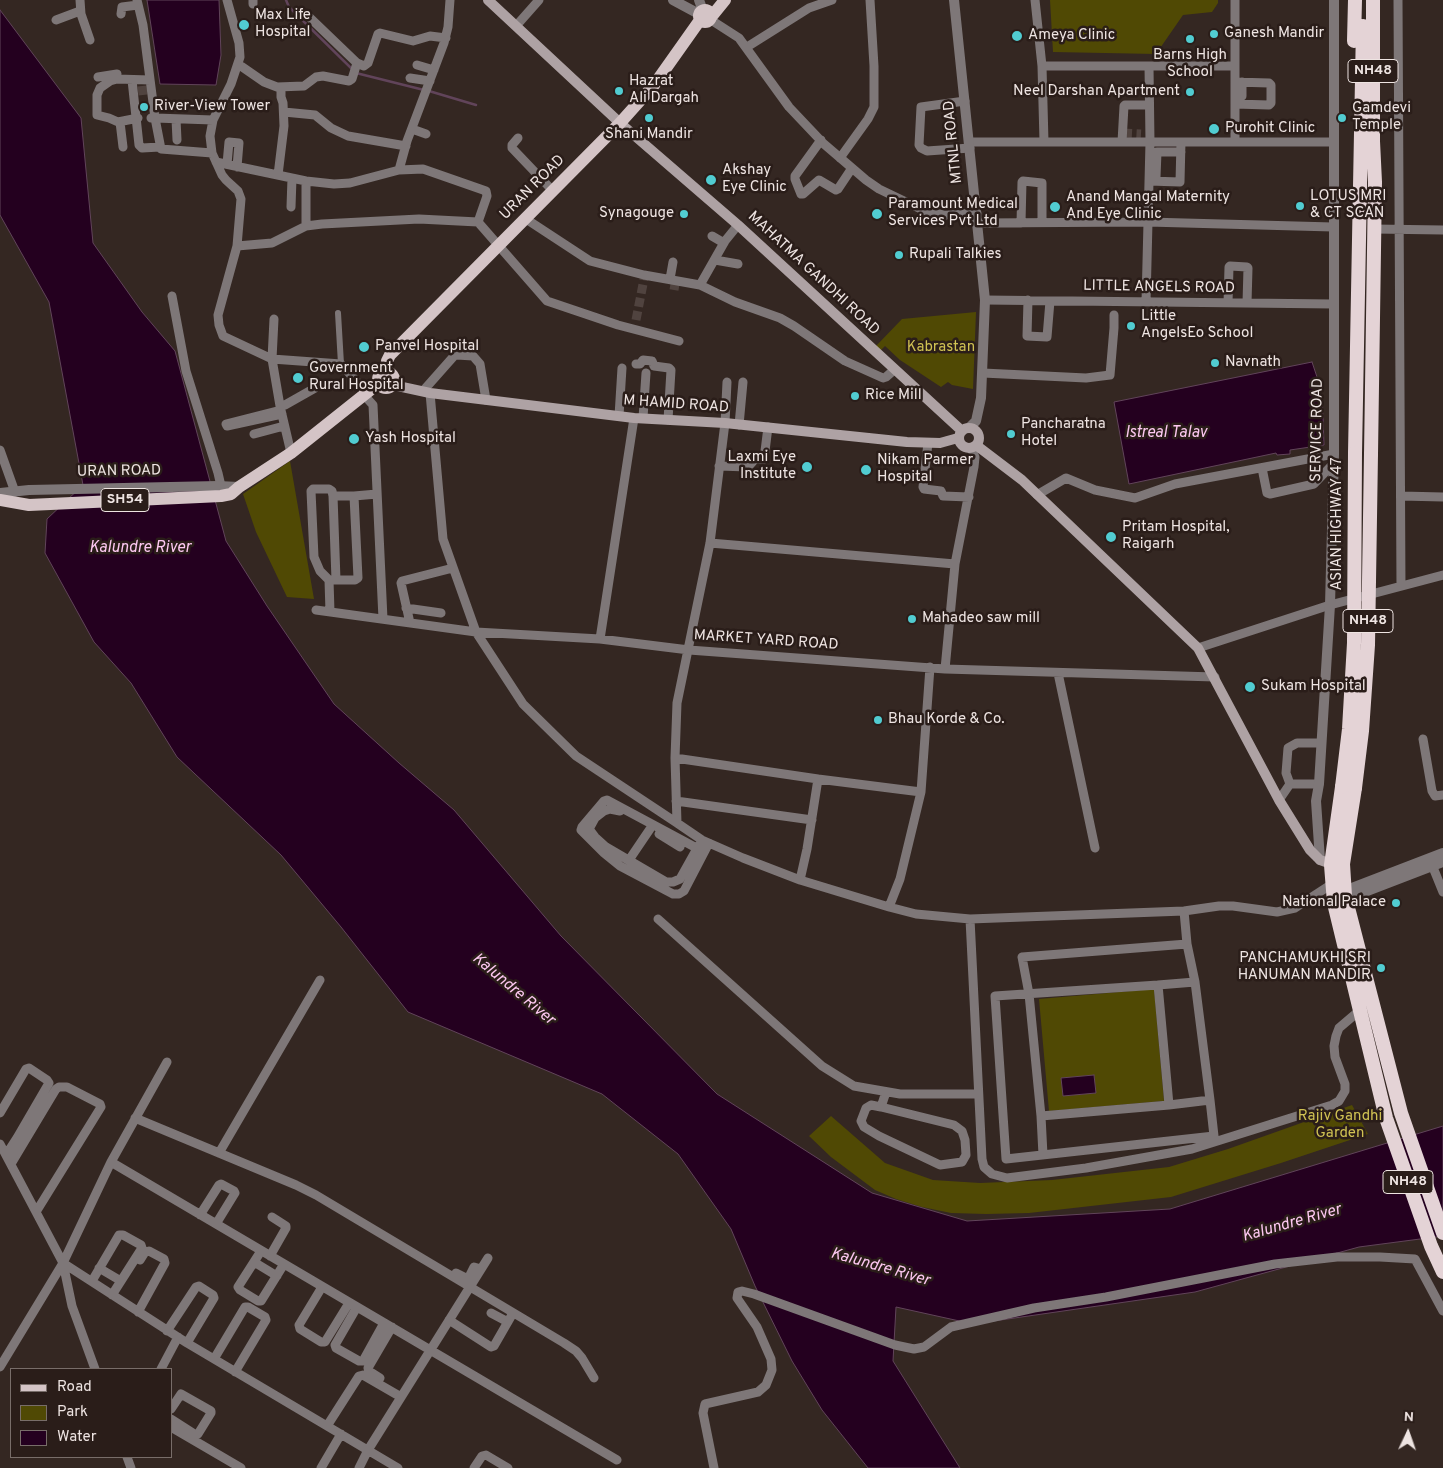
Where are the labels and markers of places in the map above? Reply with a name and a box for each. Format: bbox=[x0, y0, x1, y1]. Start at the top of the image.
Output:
place label: Max Life Hospital bbox=[255, 7, 311, 42]
marker: Max Life Hospital bbox=[237, 18, 251, 32]
place label: Ganesh Mandir bbox=[1224, 25, 1324, 43]
place label: Ameya Clinic bbox=[1028, 27, 1115, 45]
marker: Ganesh Mandir bbox=[1208, 28, 1220, 40]
marker: Ameya Clinic bbox=[1010, 29, 1024, 43]
marker: Barns High School bbox=[1184, 33, 1196, 45]
place label: Barns High School bbox=[1153, 47, 1227, 82]
place label: Hazrat Ali Dargah bbox=[629, 73, 699, 108]
place label: Neel Darshan Apartment bbox=[1013, 83, 1180, 101]
marker: Hazrat Ali Dargah bbox=[613, 85, 625, 97]
marker: Neel Darshan Apartment bbox=[1184, 86, 1196, 98]
place label: River-View Tower bbox=[154, 98, 270, 116]
place label: Gamdevi Temple bbox=[1352, 100, 1411, 135]
marker: River-View Tower bbox=[138, 101, 150, 113]
marker: Shani Mandir bbox=[643, 112, 655, 124]
marker: Gamdevi Temple bbox=[1336, 112, 1348, 124]
place label: Purohit Clinic bbox=[1225, 120, 1315, 138]
marker: Purohit Clinic bbox=[1207, 122, 1221, 136]
place label: Shani Mandir bbox=[605, 126, 693, 144]
place label: Akshay Eye Clinic bbox=[722, 162, 787, 197]
marker: Akshay Eye Clinic bbox=[704, 173, 718, 187]
place label: LOTUS MRI & CT SCAN bbox=[1310, 188, 1386, 223]
place label: Anand Mangal Maternity And Eye Clinic bbox=[1066, 189, 1230, 224]
place label: Paramount Medical Services Pvt Ltd bbox=[888, 196, 1018, 231]
marker: Anand Mangal Maternity And Eye Clinic bbox=[1048, 200, 1062, 214]
marker: LOTUS MRI & CT SCAN bbox=[1294, 200, 1306, 212]
place label: Synagouge bbox=[599, 205, 674, 223]
marker: Paramount Medical Services Pvt Ltd bbox=[870, 207, 884, 221]
marker: Synagouge bbox=[678, 208, 690, 220]
place label: Rupali Talkies bbox=[909, 246, 1001, 264]
marker: Rupali Talkies bbox=[893, 249, 905, 261]
place label: Little AngelsEo School bbox=[1141, 308, 1253, 343]
marker: Little AngelsEo School bbox=[1125, 320, 1137, 332]
place label: Panvel Hospital bbox=[375, 338, 479, 356]
marker: Panvel Hospital bbox=[357, 340, 371, 354]
place label: Navnath bbox=[1225, 354, 1281, 372]
marker: Navnath bbox=[1209, 357, 1221, 369]
place label: Government Rural Hospital bbox=[309, 360, 404, 395]
marker: Government Rural Hospital bbox=[291, 371, 305, 385]
place label: Rice Mill bbox=[865, 387, 922, 405]
marker: Rice Mill bbox=[849, 390, 861, 402]
place label: Pancharatna Hotel bbox=[1021, 416, 1106, 451]
marker: Pancharatna Hotel bbox=[1005, 428, 1017, 440]
place label: Yash Hospital bbox=[365, 430, 456, 448]
marker: Yash Hospital bbox=[347, 432, 361, 446]
place label: Laxmi Eye Institute bbox=[727, 449, 796, 484]
place label: Nikam Parmer Hospital bbox=[877, 452, 973, 487]
marker: Laxmi Eye Institute bbox=[800, 460, 814, 474]
marker: Nikam Parmer Hospital bbox=[859, 463, 873, 477]
place label: Pritam Hospital, Raigarh bbox=[1122, 519, 1230, 554]
marker: Pritam Hospital, Raigarh bbox=[1104, 530, 1118, 544]
place label: Mahadeo saw mill bbox=[922, 610, 1040, 628]
marker: Mahadeo saw mill bbox=[906, 613, 918, 625]
place label: Sukam Hospital bbox=[1261, 678, 1366, 696]
marker: Sukam Hospital bbox=[1243, 680, 1257, 694]
place label: Bhau Korde & Co. bbox=[888, 711, 1005, 729]
marker: Bhau Korde & Co. bbox=[872, 714, 884, 726]
place label: National Palace bbox=[1282, 894, 1386, 912]
marker: National Palace bbox=[1390, 897, 1402, 909]
place label: PANCHAMUKHI SRI HANUMAN MANDIR bbox=[1238, 950, 1371, 985]
marker: PANCHAMUKHI SRI HANUMAN MANDIR bbox=[1375, 962, 1387, 974]

